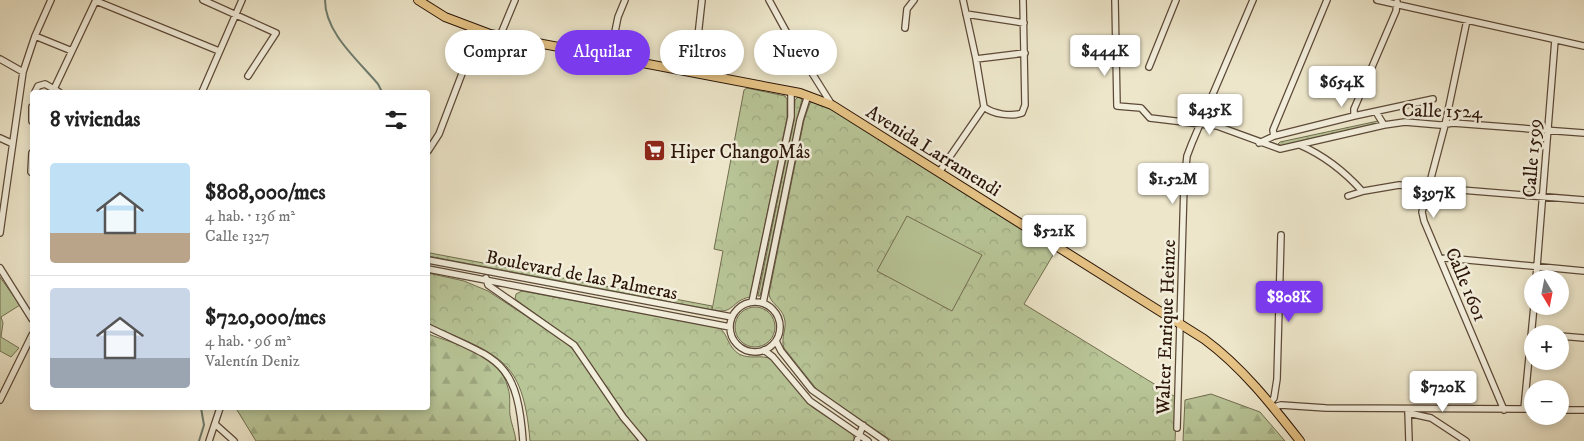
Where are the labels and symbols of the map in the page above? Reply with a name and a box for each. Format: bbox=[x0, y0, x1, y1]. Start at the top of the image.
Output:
pin: $444K bbox=[1070, 34, 1140, 77]
pin: $654K bbox=[1307, 66, 1377, 108]
pin: $435K bbox=[1175, 94, 1245, 136]
street label: Calle 1524 bbox=[1401, 99, 1484, 124]
street label: Avenida Larramendi bbox=[862, 101, 1005, 202]
street label: Calle 1599 bbox=[1518, 118, 1547, 198]
supermarket icon: Hiper ChangoMâs bbox=[642, 139, 666, 163]
place label: Hiper ChangoMâs bbox=[670, 141, 810, 164]
pin: $1.52M bbox=[1132, 162, 1214, 205]
pin: $397K bbox=[1399, 176, 1469, 219]
pin: $521K bbox=[1019, 214, 1089, 257]
street label: Walter Enrique Heinze bbox=[1152, 239, 1182, 416]
street label: Calle 1601 bbox=[1440, 244, 1491, 325]
street label: Boulevard de las Palmeras bbox=[484, 246, 680, 305]
north arrow bbox=[1524, 270, 1569, 315]
pin: $808K bbox=[1254, 280, 1324, 323]
pin: $720K bbox=[1408, 370, 1478, 413]

